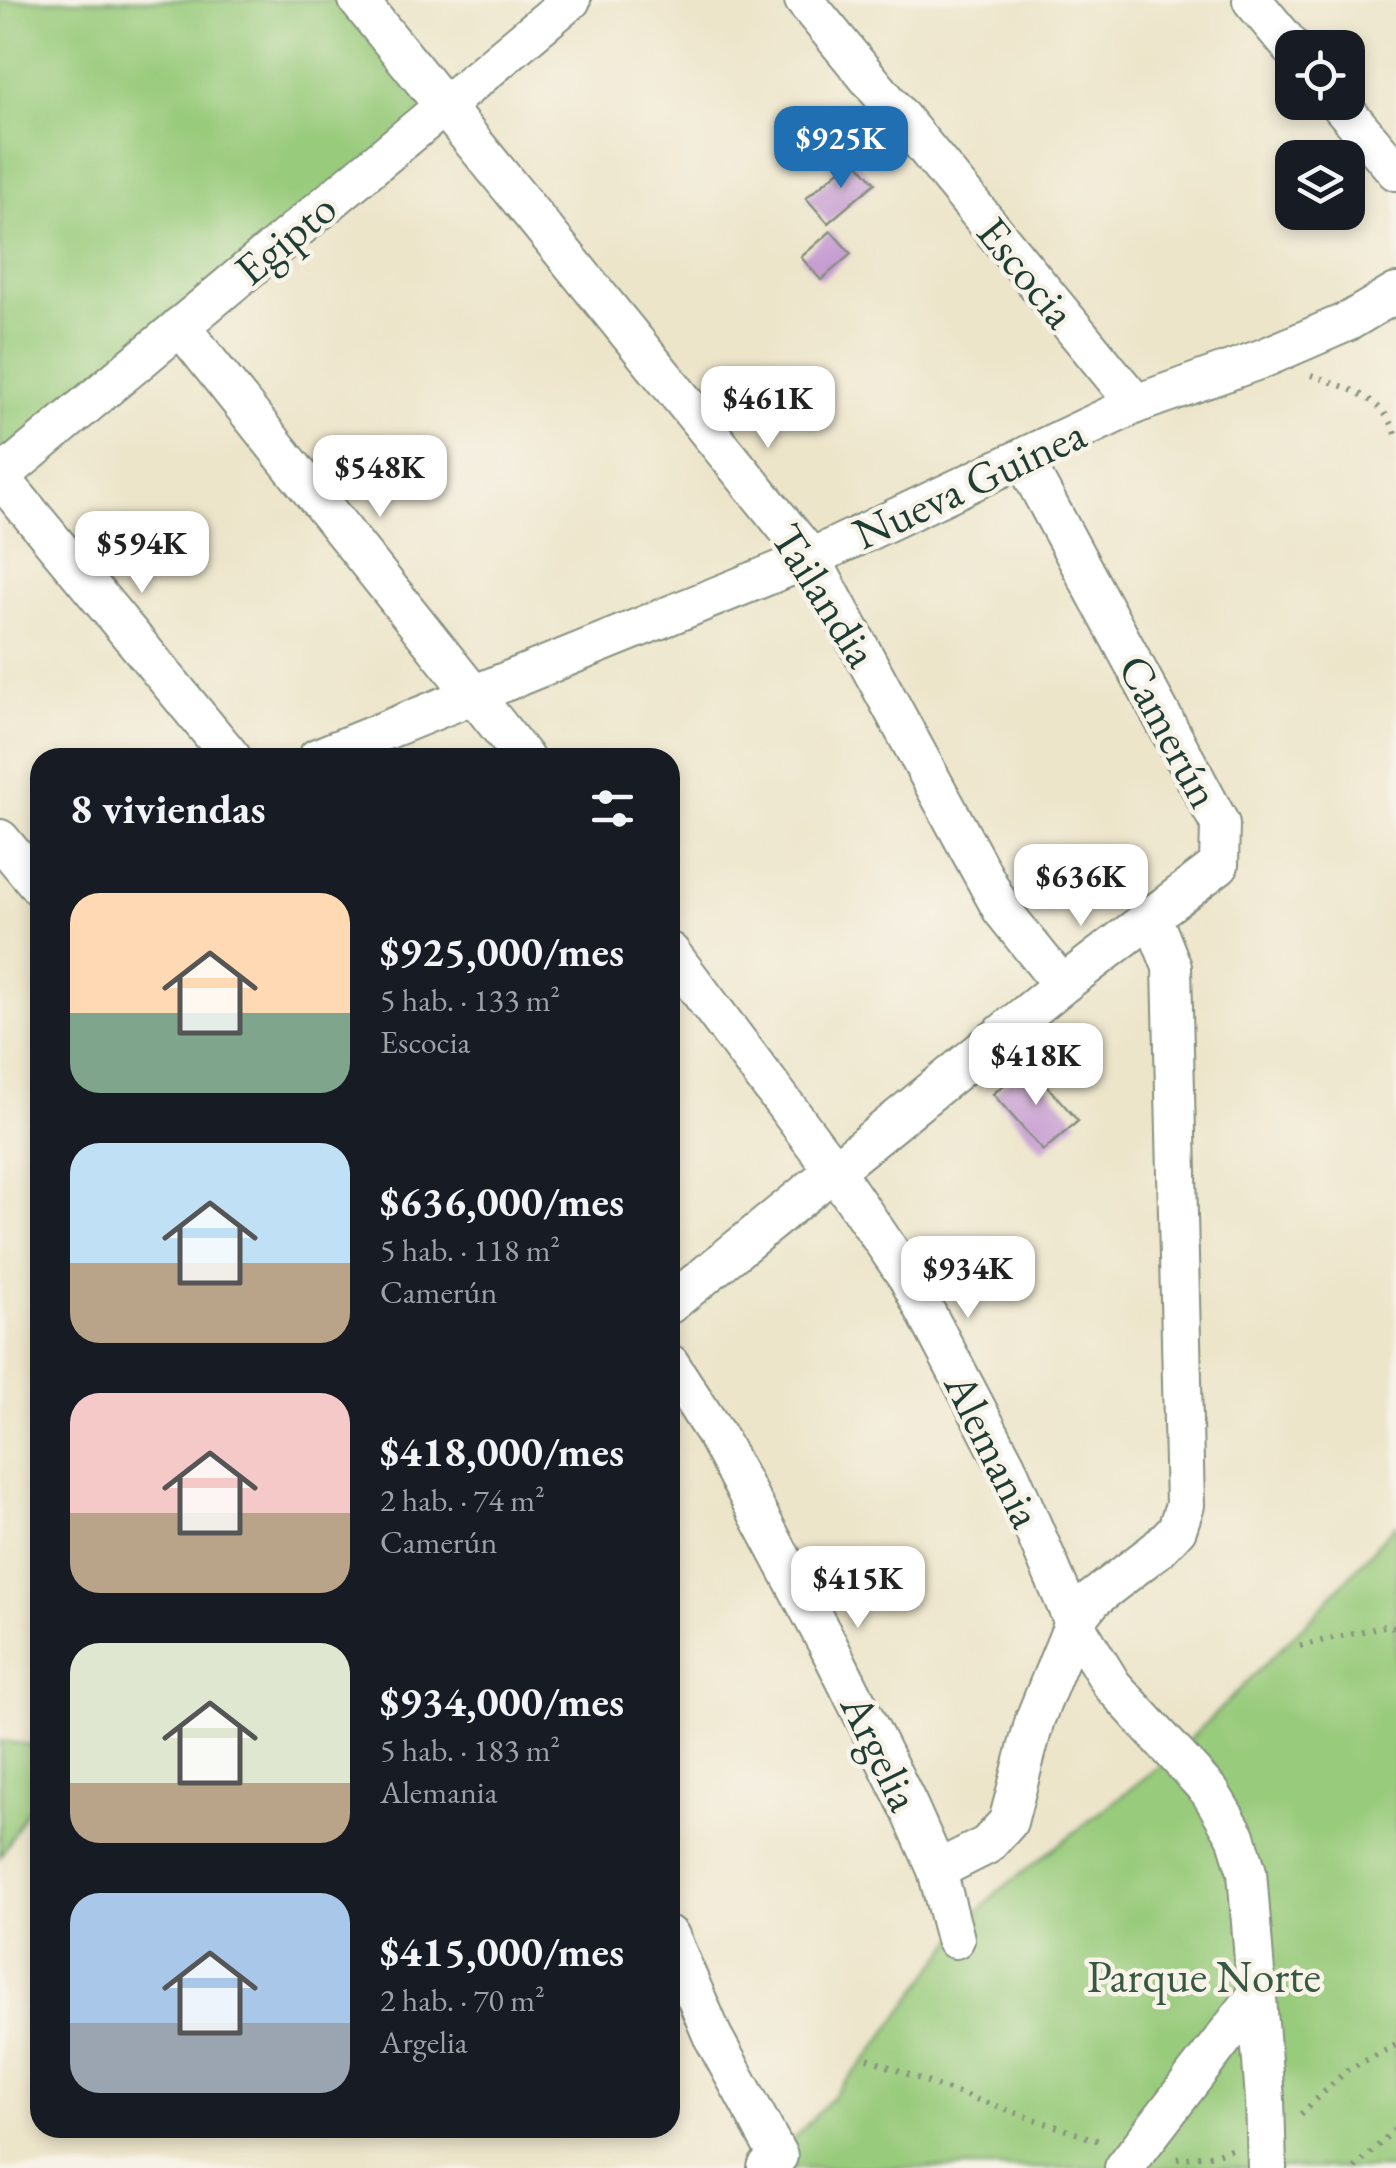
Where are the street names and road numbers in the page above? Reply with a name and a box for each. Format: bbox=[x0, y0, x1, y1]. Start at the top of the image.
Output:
street label: Egipto bbox=[222, 179, 348, 297]
street label: Escocia bbox=[965, 204, 1089, 340]
street label: Nueva Guinea bbox=[844, 404, 1094, 562]
street label: Tailandia bbox=[758, 512, 892, 678]
street label: Camerún bbox=[1106, 645, 1234, 817]
street label: Alemania bbox=[931, 1362, 1056, 1537]
street label: Argelia bbox=[828, 1683, 934, 1820]

